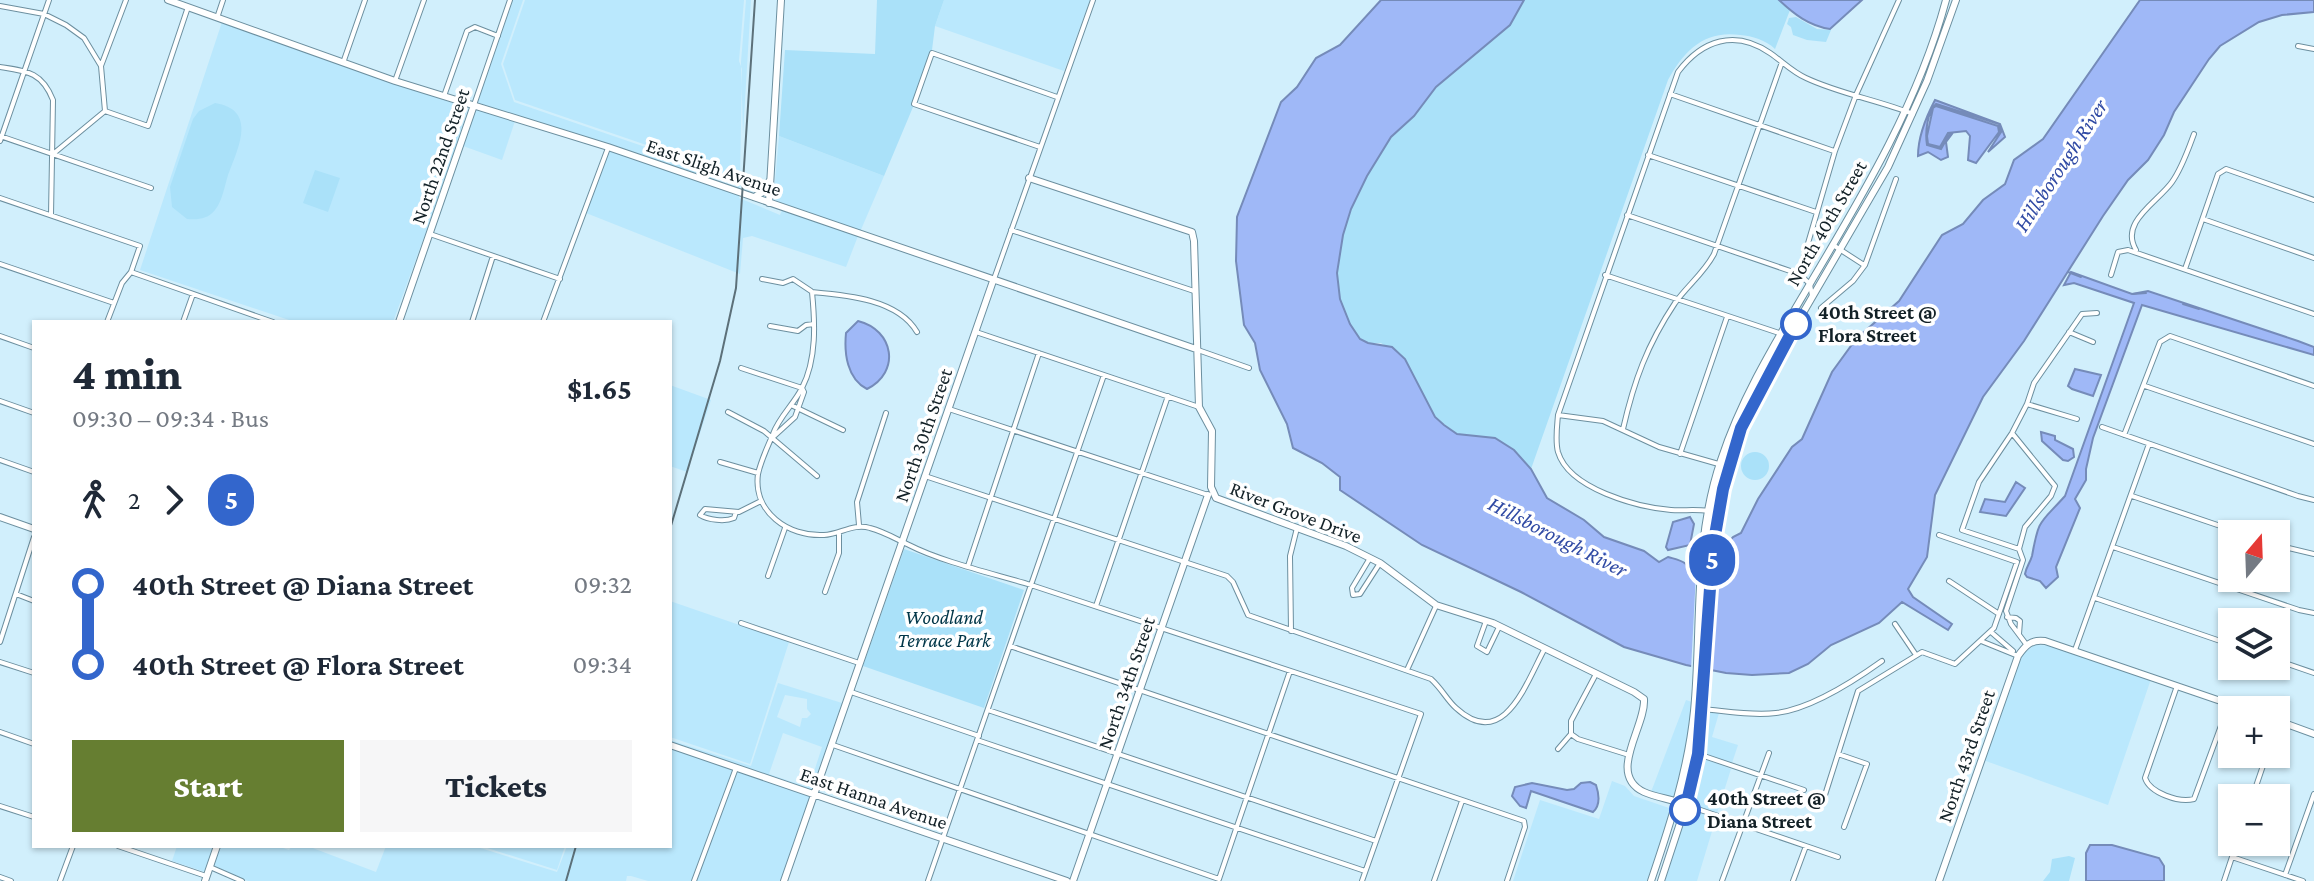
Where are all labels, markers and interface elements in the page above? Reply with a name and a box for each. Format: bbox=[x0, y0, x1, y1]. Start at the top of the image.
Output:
street label: North 22nd Street bbox=[406, 85, 474, 227]
water label: Hillsborough River bbox=[2008, 93, 2113, 236]
street label: East Sligh Avenue bbox=[643, 134, 785, 201]
street label: North 40th Street bbox=[1781, 156, 1871, 289]
place label: 40th Street @ Flora Street bbox=[1818, 301, 1937, 346]
marker: 40th Street @ Flora Street bbox=[1781, 309, 1811, 339]
text: 4 min bbox=[72, 350, 182, 398]
street label: North 30th Street bbox=[890, 365, 956, 505]
text: $1.65 bbox=[567, 372, 632, 405]
text: 09:30 – 09:34 · Bus bbox=[72, 404, 269, 433]
street label: River Grove Drive bbox=[1227, 477, 1365, 547]
icon: walk bbox=[72, 478, 116, 522]
icon: forward bbox=[152, 478, 196, 522]
text: 5 bbox=[224, 484, 238, 515]
text: 2 bbox=[128, 486, 140, 515]
water label: Hillsborough River bbox=[1484, 491, 1633, 583]
north arrow bbox=[2218, 520, 2290, 592]
map controls bbox=[2218, 520, 2290, 856]
line badge: 5 bbox=[1686, 534, 1738, 586]
text: 5 bbox=[1705, 544, 1719, 575]
text: 40th Street @ Diana Street bbox=[132, 568, 473, 601]
text: 09:32 bbox=[574, 570, 632, 599]
park label: Woodland Terrace Park bbox=[897, 606, 992, 651]
button: layers bbox=[2218, 608, 2290, 680]
street label: North 34th Street bbox=[1093, 613, 1159, 752]
text: 40th Street @ Flora Street bbox=[132, 648, 464, 681]
text: 09:34 bbox=[573, 650, 632, 679]
street label: North 43rd Street bbox=[1933, 687, 1999, 825]
button: + bbox=[2218, 696, 2290, 768]
button: Start bbox=[72, 740, 344, 832]
button: Tickets bbox=[360, 740, 632, 832]
street label: East Hanna Avenue bbox=[798, 763, 951, 834]
button: − bbox=[2218, 784, 2290, 856]
place label: 40th Street @ Diana Street bbox=[1707, 787, 1826, 832]
marker: 40th Street @ Diana Street bbox=[1670, 795, 1700, 825]

